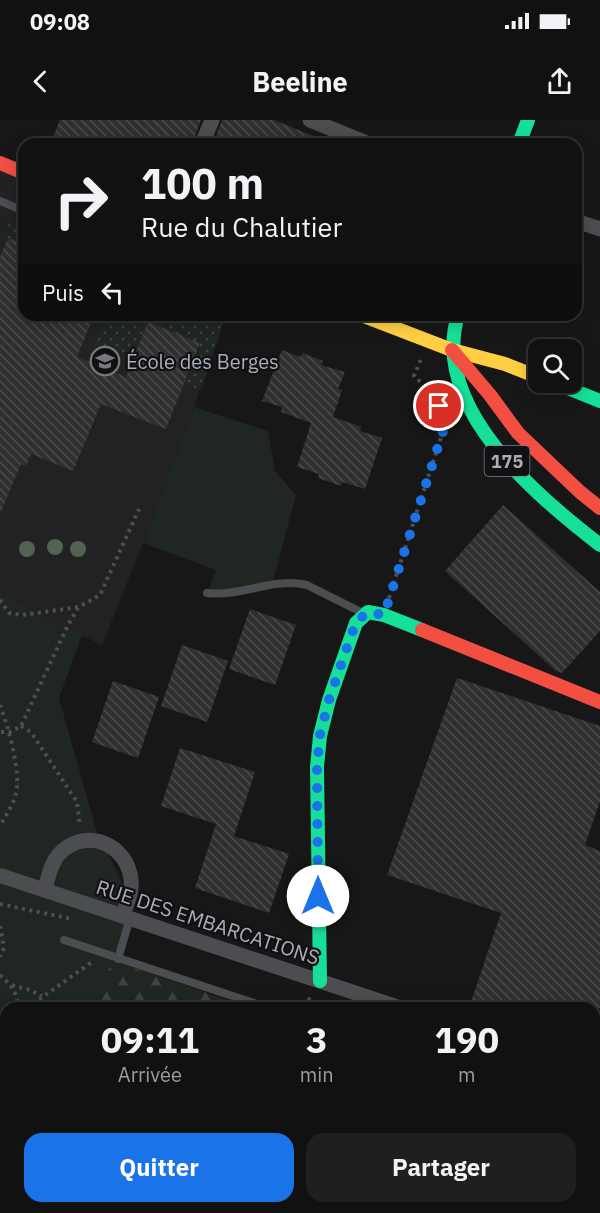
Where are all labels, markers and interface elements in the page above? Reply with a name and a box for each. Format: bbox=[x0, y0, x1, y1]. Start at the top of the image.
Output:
text: 09:08 bbox=[30, 7, 90, 36]
text: Beeline bbox=[252, 64, 348, 99]
icon: back bbox=[24, 65, 57, 98]
icon: share bbox=[543, 65, 576, 98]
text: 100 m bbox=[141, 156, 264, 211]
icon: right bbox=[42, 162, 120, 240]
text: Rue du Chalutier bbox=[141, 209, 342, 244]
icon: left bbox=[96, 276, 129, 309]
text: Puis bbox=[42, 278, 84, 307]
map controls bbox=[528, 339, 582, 393]
button: search bbox=[528, 339, 582, 393]
school or university icon: École des Berges bbox=[89, 345, 121, 377]
place label: École des Berges bbox=[126, 348, 279, 375]
pin bbox=[413, 380, 464, 431]
icon: arrive bbox=[422, 389, 455, 422]
road number: 175 bbox=[484, 446, 530, 476]
position arrow bbox=[286, 864, 350, 928]
street label: RUE DES EMBARCATIONS bbox=[93, 873, 323, 971]
text: 09:11 bbox=[101, 1016, 199, 1063]
text: 3 bbox=[306, 1016, 328, 1063]
text: 190 bbox=[434, 1016, 499, 1063]
text: Arrivée bbox=[118, 1061, 182, 1088]
text: min bbox=[300, 1061, 334, 1088]
text: m bbox=[458, 1061, 476, 1088]
button: Quitter bbox=[24, 1133, 294, 1202]
button: Partager bbox=[306, 1133, 576, 1202]

